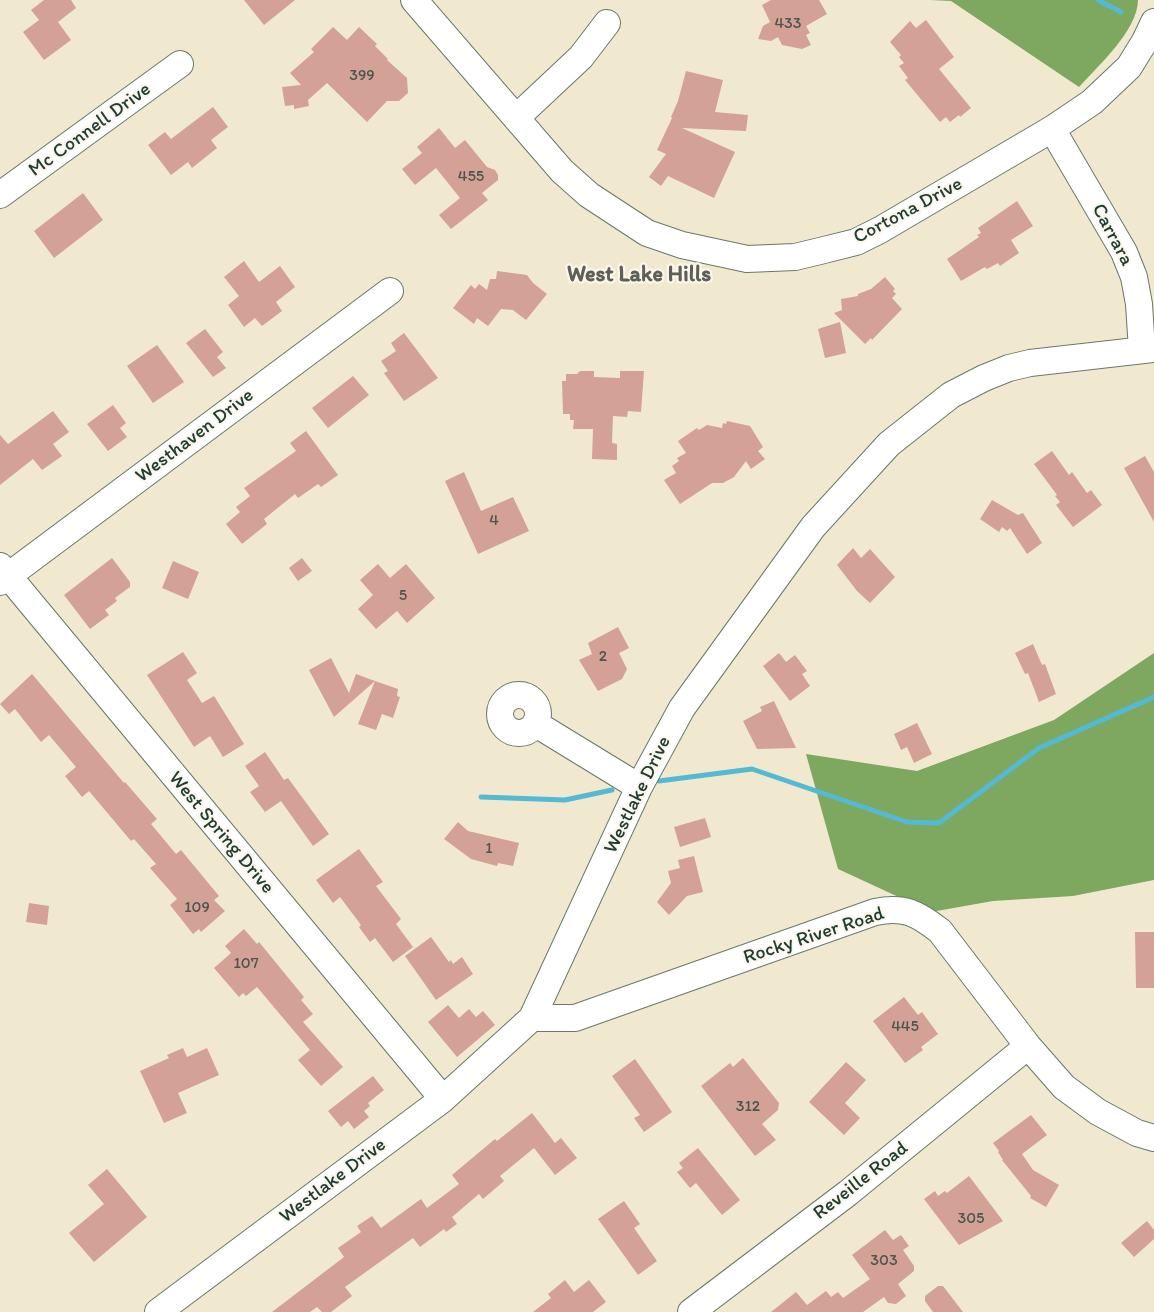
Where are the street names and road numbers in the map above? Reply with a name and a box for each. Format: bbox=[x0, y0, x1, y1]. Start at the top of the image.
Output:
street label: Mc Connell Drive bbox=[24, 78, 156, 182]
street label: Cortona Drive bbox=[849, 172, 967, 250]
street label: Carrara bbox=[1086, 200, 1138, 270]
street label: Westhaven Drive bbox=[131, 384, 259, 488]
street label: Westlake Drive bbox=[599, 732, 677, 858]
street label: West Spring Drive bbox=[163, 767, 279, 899]
street label: Rocky River Road bbox=[740, 902, 888, 970]
street label: Westlake Drive bbox=[275, 1133, 391, 1229]
street label: Reveille Road bbox=[809, 1137, 913, 1225]

